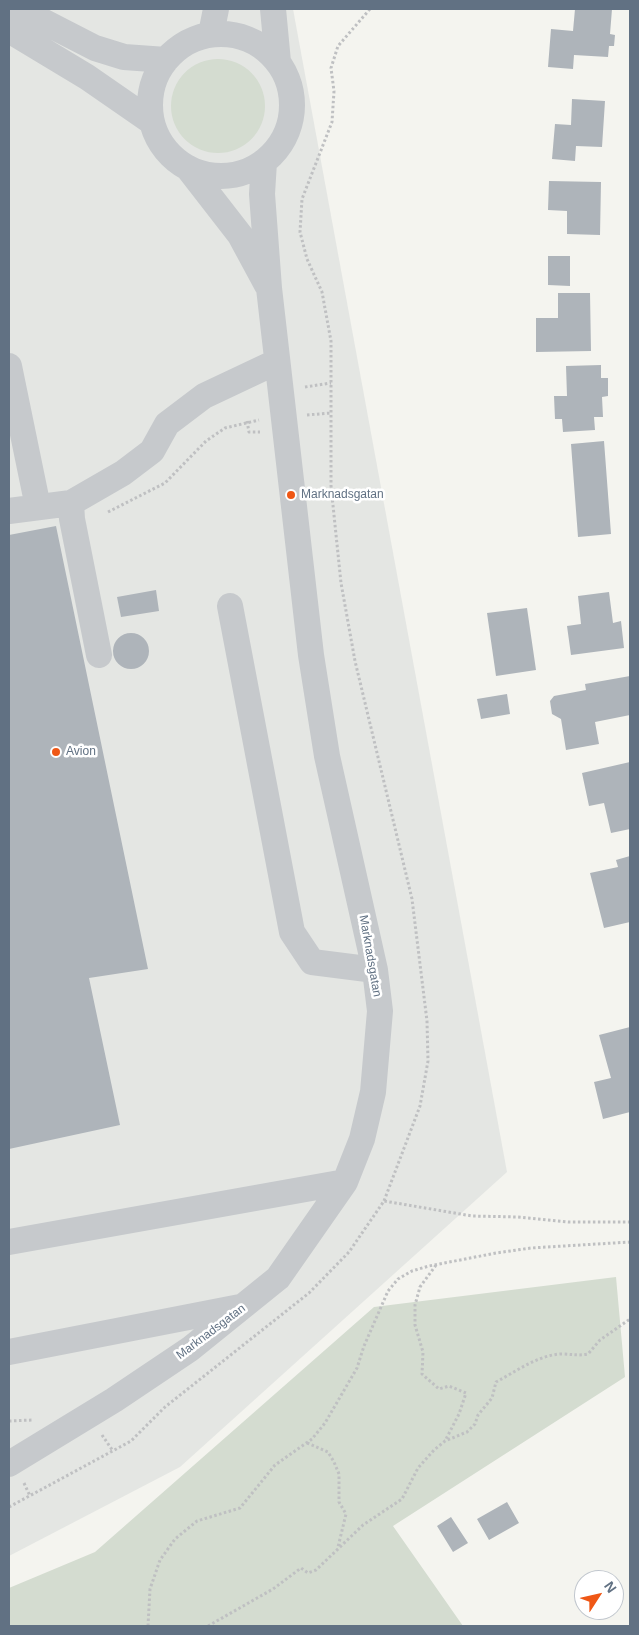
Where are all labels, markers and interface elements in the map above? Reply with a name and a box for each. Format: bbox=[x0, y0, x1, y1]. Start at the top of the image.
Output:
place label: Marknadsgatan bbox=[301, 488, 384, 502]
marker: Marknadsgatan bbox=[285, 489, 297, 501]
place label: Avion bbox=[66, 745, 96, 759]
marker: Avion bbox=[50, 746, 62, 758]
street label: Marknadsgatan bbox=[356, 914, 384, 998]
street label: Marknadsgatan bbox=[174, 1301, 248, 1363]
north arrow bbox=[574, 1570, 624, 1620]
text: N bbox=[601, 1578, 620, 1596]

